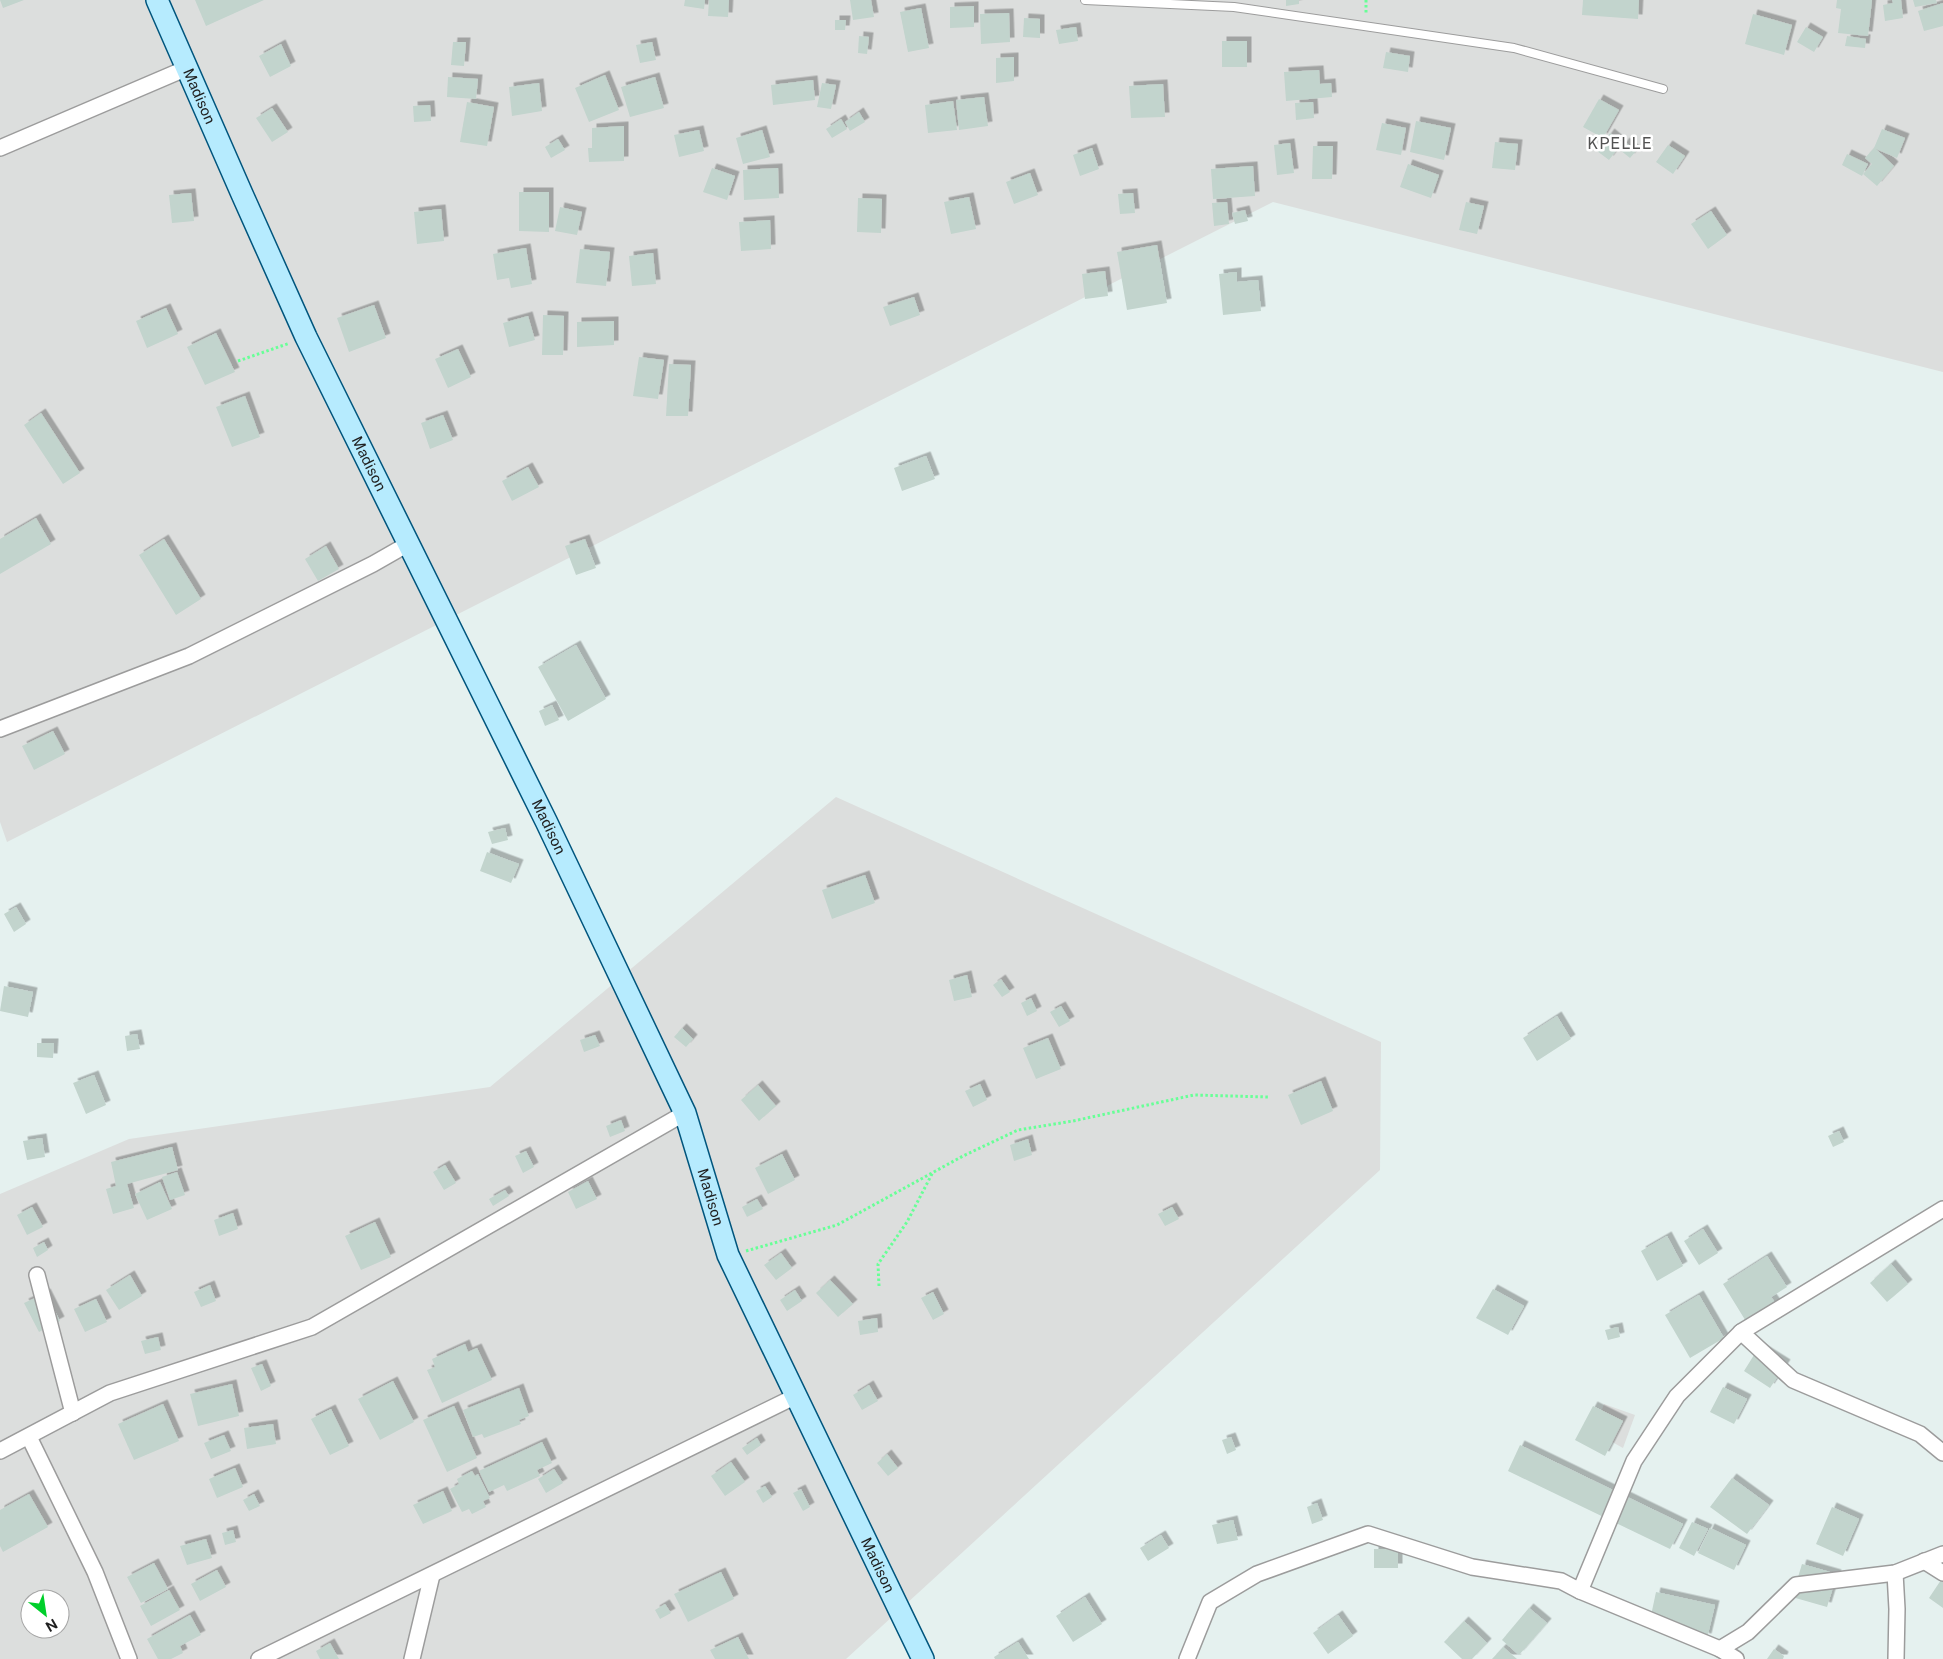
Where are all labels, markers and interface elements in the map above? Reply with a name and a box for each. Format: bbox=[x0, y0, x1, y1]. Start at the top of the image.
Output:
street label: Madison bbox=[180, 66, 219, 126]
district label: KPELLE bbox=[1587, 134, 1653, 153]
street label: Madison bbox=[349, 433, 390, 494]
street label: Madison bbox=[529, 796, 570, 857]
street label: Madison bbox=[694, 1166, 728, 1228]
street label: Madison bbox=[858, 1535, 899, 1595]
north arrow bbox=[20, 1589, 70, 1639]
text: N bbox=[43, 1616, 60, 1635]

